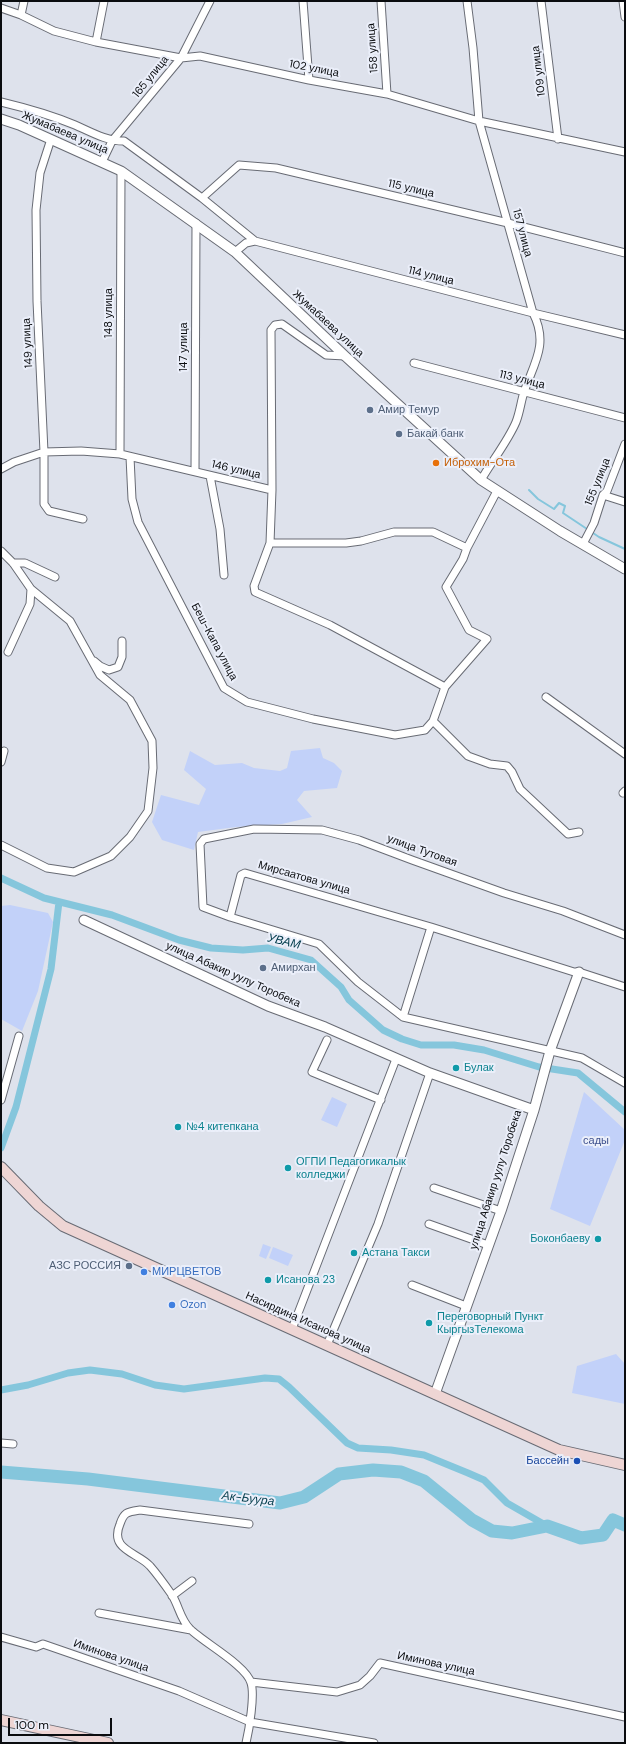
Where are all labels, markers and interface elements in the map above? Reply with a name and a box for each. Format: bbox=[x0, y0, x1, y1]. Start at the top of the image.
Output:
street label: 158 улица bbox=[365, 23, 381, 73]
street label: 109 улица bbox=[529, 45, 549, 97]
street label: 165 улица bbox=[130, 53, 172, 101]
street label: 102 улица bbox=[288, 58, 340, 80]
street label: Жумабаева улица bbox=[20, 109, 110, 157]
street label: 115 улица bbox=[387, 177, 435, 201]
street label: 157 улица bbox=[509, 208, 535, 258]
street label: 114 улица bbox=[407, 264, 455, 288]
street label: 148 улица bbox=[102, 288, 116, 338]
street label: Жумабаева улица bbox=[290, 288, 366, 360]
street label: 149 улица bbox=[20, 318, 36, 368]
street label: 147 улица bbox=[177, 322, 191, 372]
street label: 113 улица bbox=[498, 368, 546, 392]
place label: Амир Темур bbox=[378, 403, 439, 417]
marker: Амир Темур bbox=[365, 405, 375, 415]
place label: Бакай банк bbox=[407, 427, 464, 441]
marker: Бакай банк bbox=[394, 429, 404, 439]
place label: Иброхим-Ота bbox=[444, 456, 515, 470]
street label: 155 улица bbox=[583, 456, 613, 508]
street label: 146 улица bbox=[210, 458, 262, 482]
marker: Иброхим-Ота bbox=[431, 458, 441, 468]
street label: Беш-Капа улица bbox=[188, 601, 240, 683]
street label: улица Тутовая bbox=[385, 832, 459, 870]
street label: Мирсаатова улица bbox=[257, 859, 351, 897]
water label: УВАМ bbox=[266, 931, 302, 953]
street label: улица Абакир уулу Торобека bbox=[164, 939, 302, 1011]
place label: Амирхан bbox=[271, 961, 316, 975]
marker: Амирхан bbox=[258, 963, 268, 973]
place label: Булак bbox=[464, 1061, 494, 1075]
marker: Булак bbox=[451, 1063, 461, 1073]
street label: улица Абакир уулу Торобека bbox=[467, 1109, 525, 1251]
place label: №4 китепкана bbox=[186, 1120, 259, 1134]
marker: №4 китепкана bbox=[173, 1122, 183, 1132]
park label: сады bbox=[583, 1134, 609, 1148]
place label: ОГПИ Педагогикалык колледжи bbox=[296, 1155, 406, 1181]
marker: ОГПИ Педагогикалык колледжи bbox=[283, 1163, 293, 1173]
place label: Боконбаеву bbox=[530, 1232, 590, 1246]
marker: Боконбаеву bbox=[593, 1234, 603, 1244]
place label: Астана Такси bbox=[362, 1246, 430, 1260]
marker: Астана Такси bbox=[349, 1248, 359, 1258]
place label: АЗС РОССИЯ bbox=[49, 1259, 121, 1273]
marker: АЗС РОССИЯ bbox=[124, 1261, 134, 1271]
place label: МИРЦВЕТОВ bbox=[152, 1265, 221, 1279]
marker: МИРЦВЕТОВ bbox=[139, 1267, 149, 1277]
place label: Исанова 23 bbox=[276, 1273, 335, 1287]
marker: Исанова 23 bbox=[263, 1275, 273, 1285]
street label: Насирдина Исанова улица bbox=[243, 1289, 373, 1357]
place label: Ozon bbox=[180, 1298, 206, 1312]
marker: Ozon bbox=[167, 1300, 177, 1310]
place label: Переговорный Пункт КыргызТелекома bbox=[437, 1310, 544, 1336]
marker: Переговорный Пункт КыргызТелекома bbox=[424, 1318, 434, 1328]
place label: Бассейн bbox=[526, 1454, 569, 1468]
marker: Бассейн bbox=[572, 1456, 582, 1466]
water label: Ак-Буура bbox=[221, 1489, 275, 1509]
street label: Иминова улица bbox=[72, 1637, 150, 1675]
street label: Иминова улица bbox=[396, 1649, 476, 1679]
scale bar bbox=[10, 1710, 114, 1736]
text: 100 m bbox=[15, 1717, 49, 1733]

